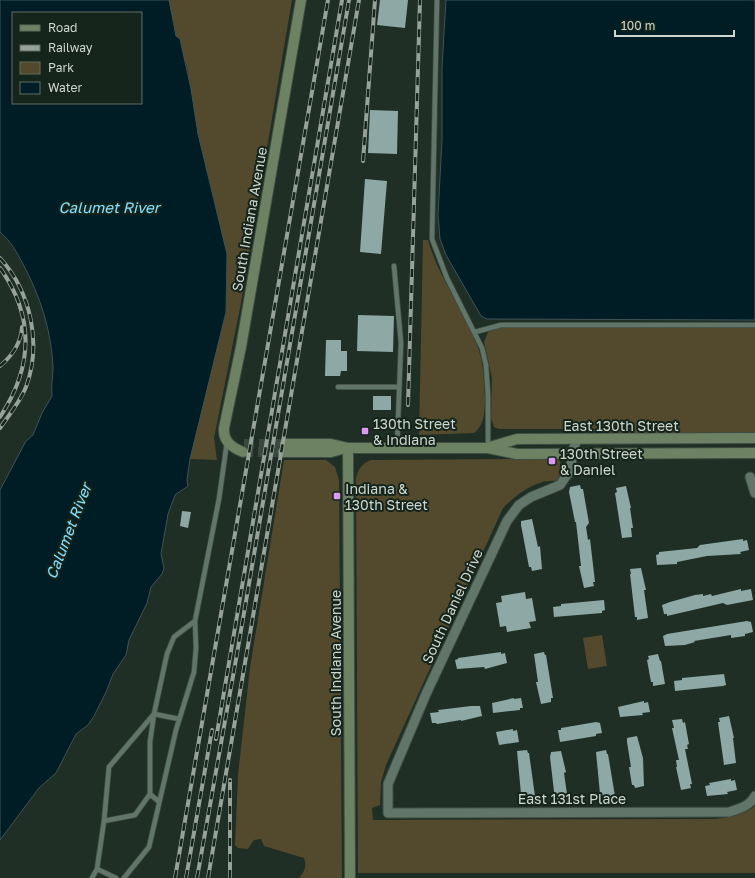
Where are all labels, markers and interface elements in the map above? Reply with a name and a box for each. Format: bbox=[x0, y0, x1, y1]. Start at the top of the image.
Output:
legend bbox=[12, 12, 142, 104]
scale bar bbox=[615, 12, 734, 38]
text: 100 m bbox=[621, 18, 655, 33]
text: Road bbox=[48, 20, 77, 35]
text: Railway bbox=[48, 40, 93, 55]
text: Park bbox=[48, 60, 74, 75]
text: Water bbox=[48, 80, 82, 95]
street label: South Indiana Avenue bbox=[228, 146, 270, 292]
water label: Calumet River bbox=[58, 198, 162, 216]
place label: 130th Street & Indiana bbox=[373, 415, 456, 448]
street label: East 130th Street bbox=[563, 417, 679, 434]
marker: 130th Street & Indiana bbox=[360, 426, 370, 436]
place label: 130th Street & Daniel bbox=[560, 445, 643, 478]
marker: 130th Street & Daniel bbox=[547, 456, 557, 466]
water label: Calumet River bbox=[41, 479, 95, 581]
place label: Indiana & 130th Street bbox=[345, 480, 428, 513]
marker: Indiana & 130th Street bbox=[332, 491, 342, 501]
street label: South Daniel Drive bbox=[418, 546, 486, 666]
street label: South Indiana Avenue bbox=[327, 590, 344, 736]
street label: East 131st Place bbox=[518, 790, 626, 807]

